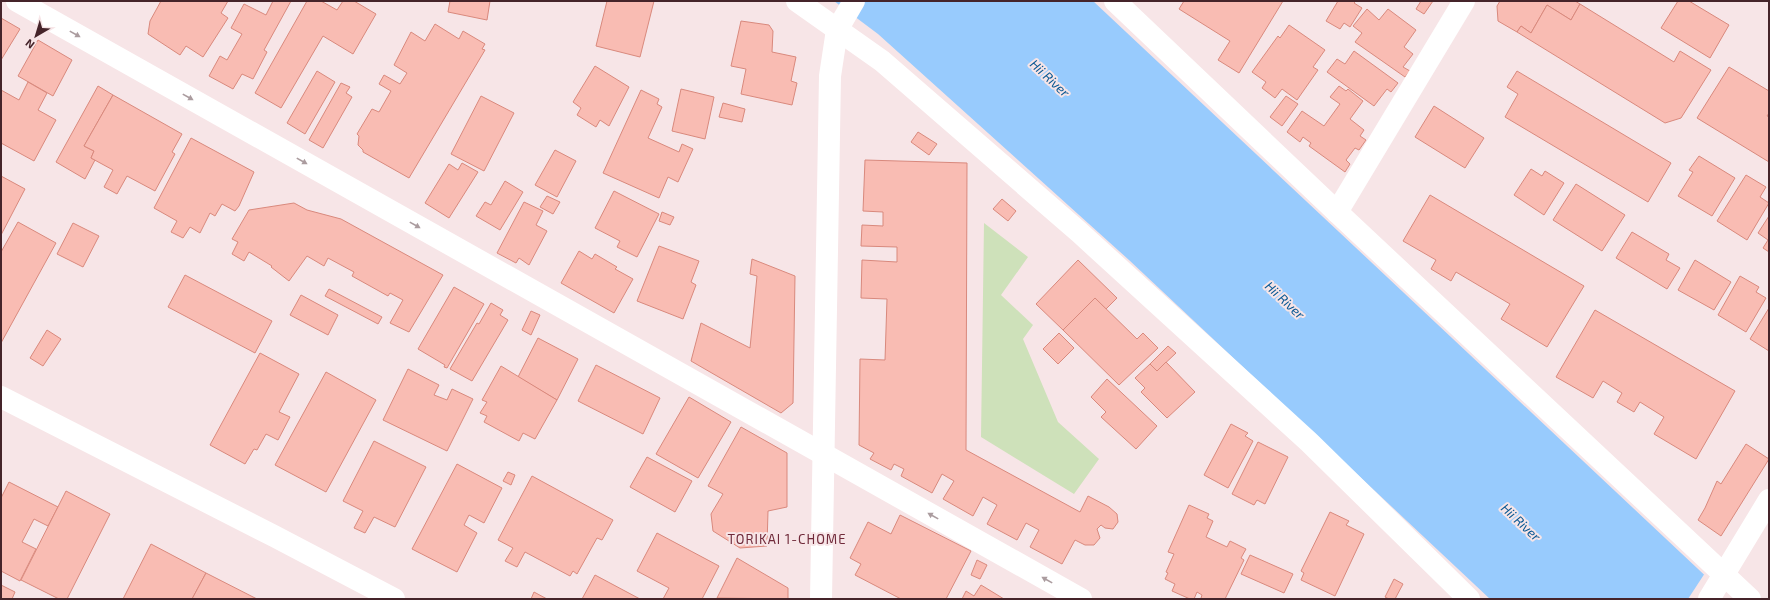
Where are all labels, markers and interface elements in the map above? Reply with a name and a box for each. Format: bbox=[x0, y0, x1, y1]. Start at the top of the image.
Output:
north arrow bbox=[16, 16, 56, 56]
one-way arrow bbox=[69, 30, 81, 37]
text: N bbox=[22, 37, 37, 52]
water label: Hii River bbox=[1027, 56, 1074, 101]
one-way arrow bbox=[182, 94, 194, 101]
one-way arrow bbox=[296, 158, 308, 165]
one-way arrow bbox=[409, 221, 421, 228]
water label: Hii River bbox=[1262, 278, 1309, 323]
water label: Hii River bbox=[1498, 500, 1545, 545]
one-way arrow bbox=[927, 513, 939, 520]
district label: TORIKAI 1-CHOME bbox=[727, 531, 847, 547]
one-way arrow bbox=[1041, 576, 1053, 583]

